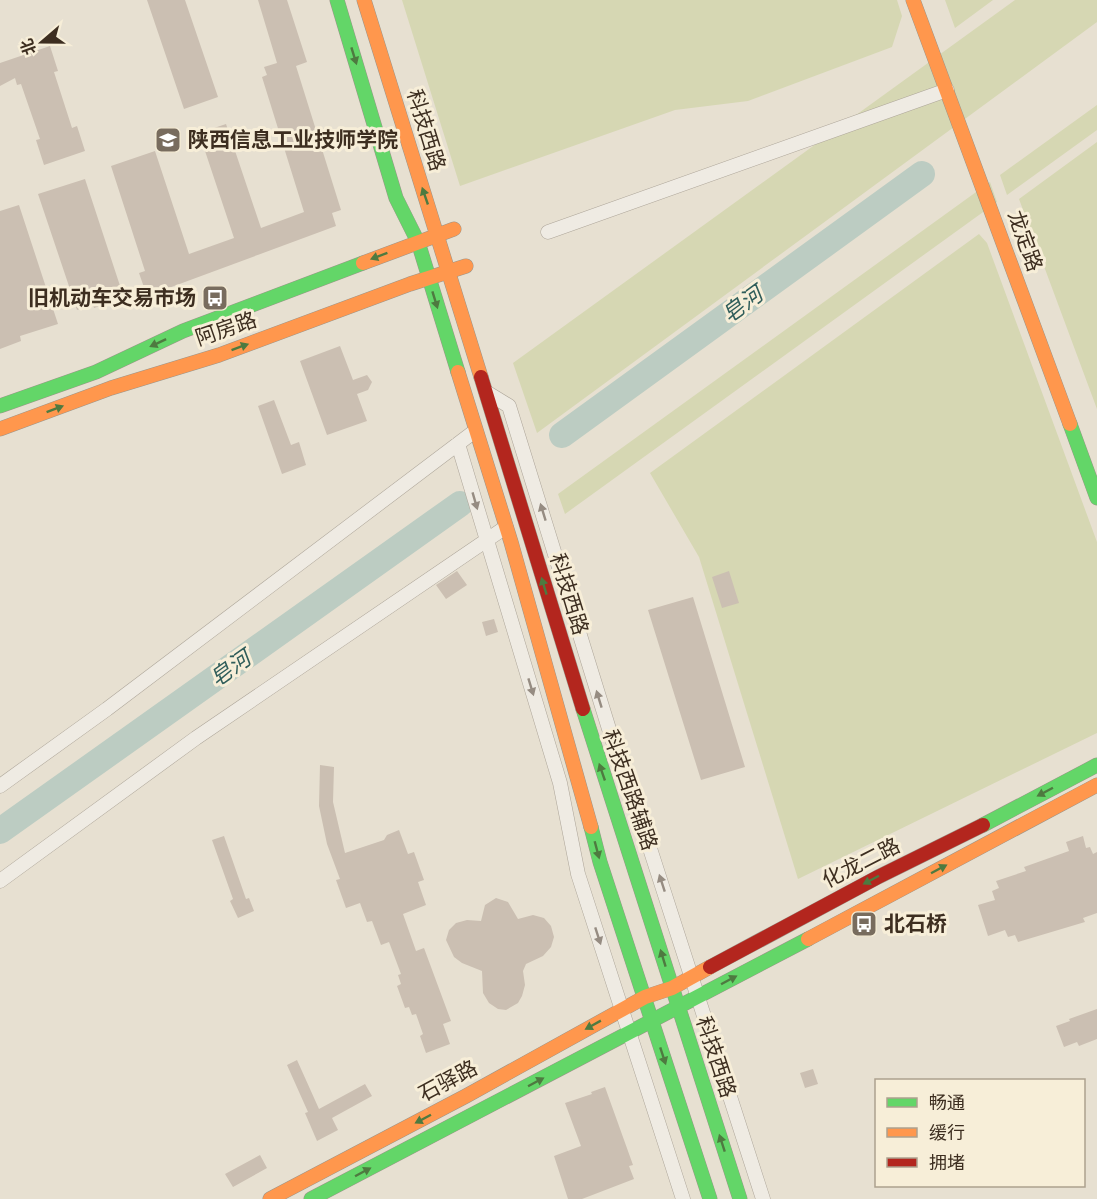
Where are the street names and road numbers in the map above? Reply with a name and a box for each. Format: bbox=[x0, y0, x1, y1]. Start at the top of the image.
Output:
street label: 科技西路 bbox=[401, 85, 453, 174]
street label: 龙定路 bbox=[1002, 206, 1050, 275]
street label: 阿房路 bbox=[191, 305, 260, 352]
street label: 科技西路 bbox=[544, 549, 596, 638]
street label: 科技西路辅路 bbox=[597, 726, 665, 854]
street label: 化龙二路 bbox=[817, 831, 904, 894]
street label: 科技西路 bbox=[691, 1012, 743, 1101]
street label: 石驿路 bbox=[413, 1053, 482, 1107]

